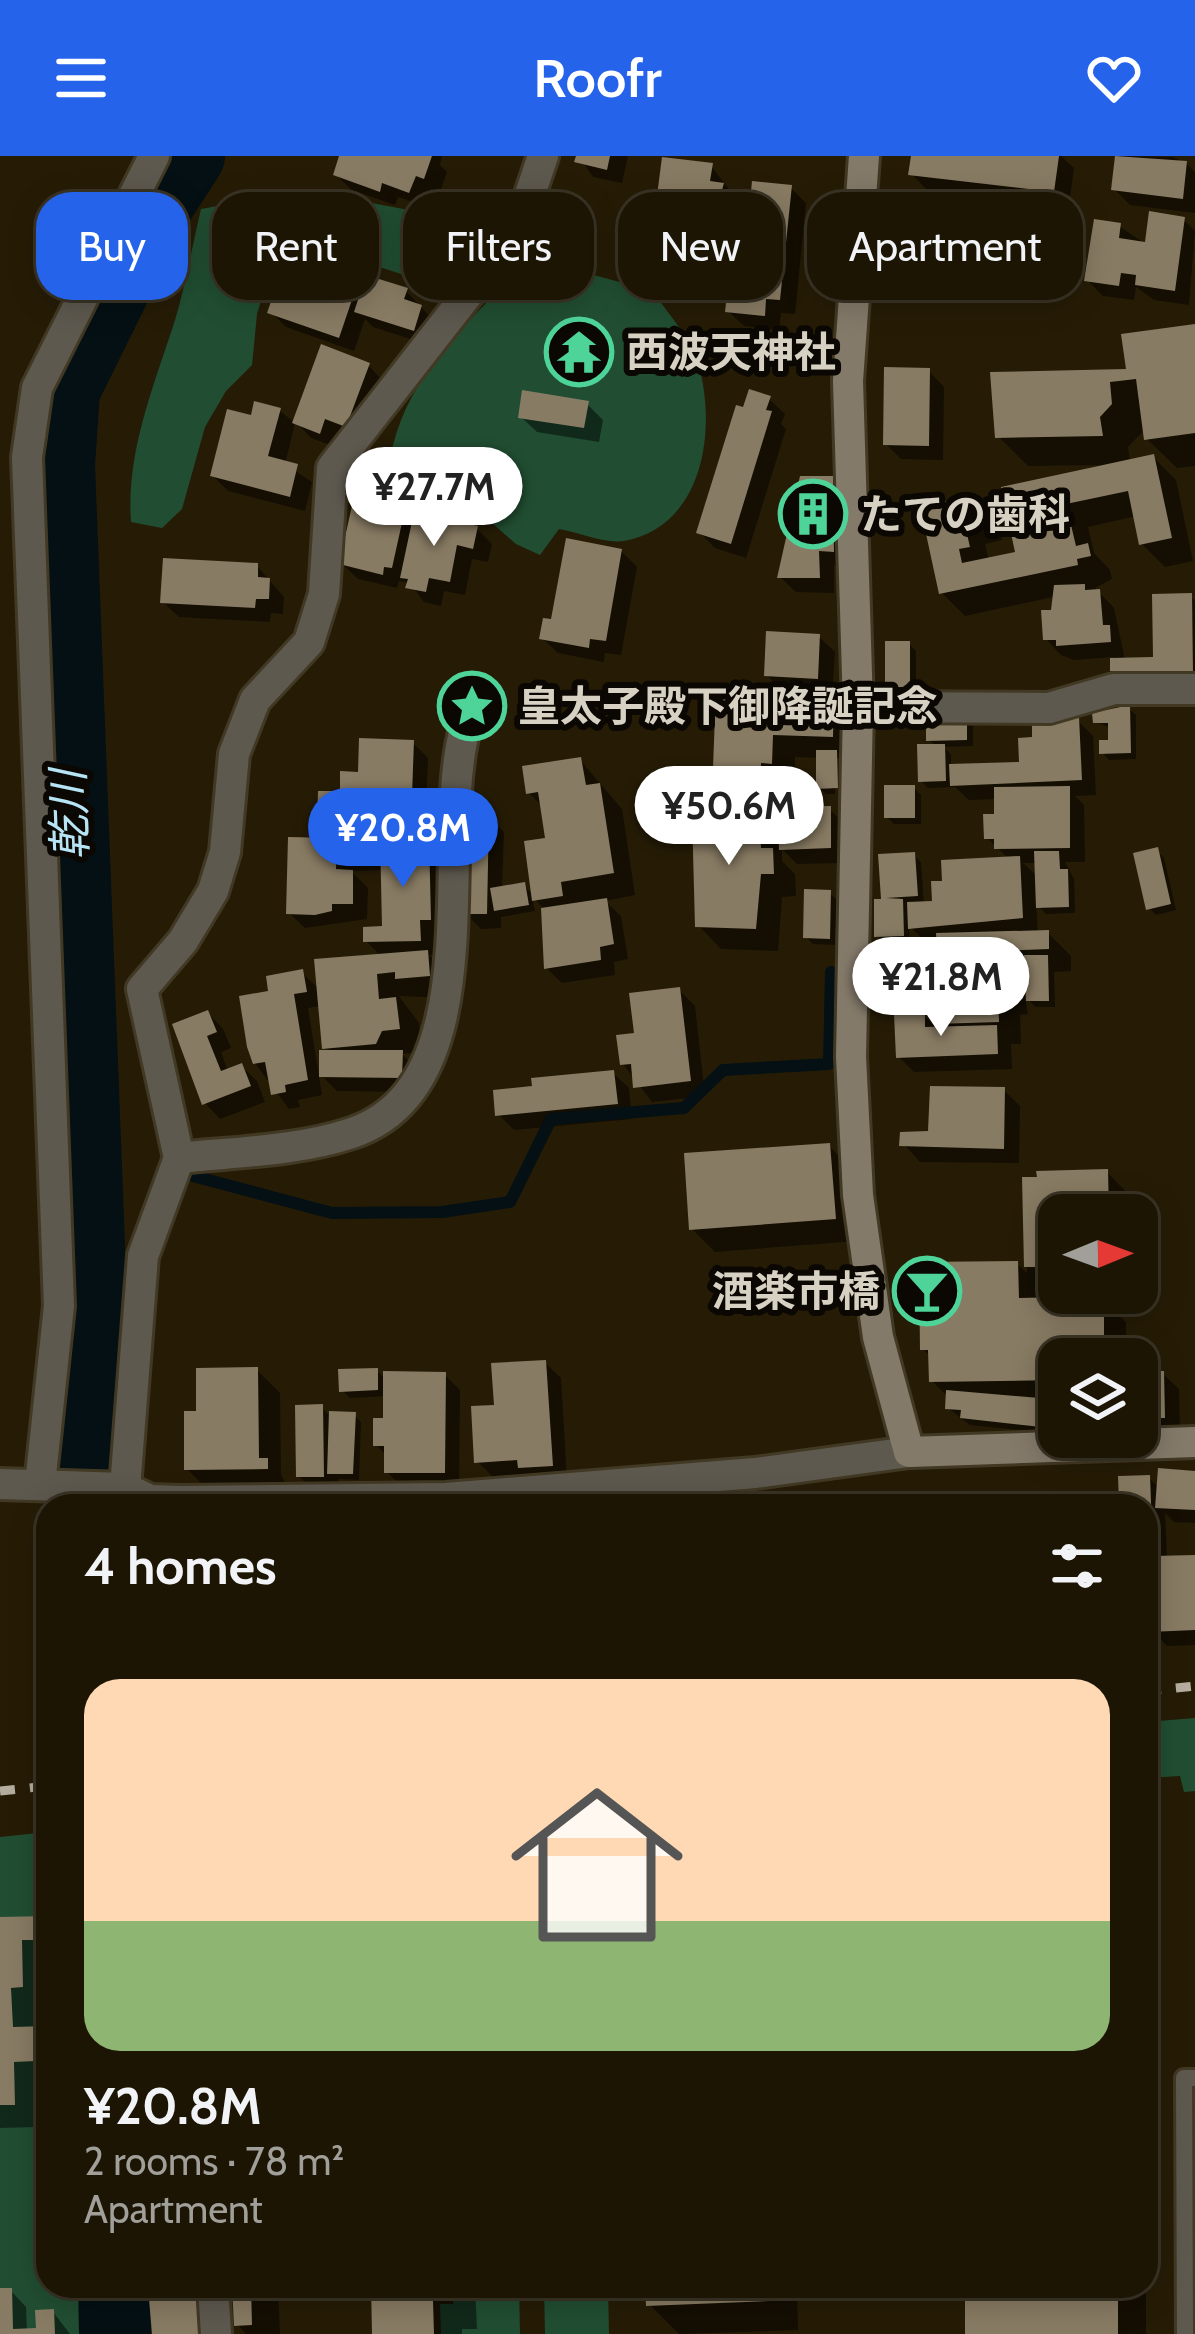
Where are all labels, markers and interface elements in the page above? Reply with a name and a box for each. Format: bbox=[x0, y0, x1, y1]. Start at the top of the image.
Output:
icon: menu bbox=[48, 45, 114, 111]
text: Roofr bbox=[533, 45, 662, 111]
icon: heart bbox=[1081, 45, 1147, 111]
chip: Buy bbox=[36, 192, 188, 300]
chip: Rent bbox=[212, 192, 379, 300]
chip: Filters bbox=[403, 192, 594, 300]
chip: New bbox=[618, 192, 783, 300]
chip: Apartment bbox=[807, 192, 1083, 300]
temple icon: 西波天神社 bbox=[544, 317, 614, 387]
place label: 西波天神社 bbox=[626, 326, 836, 378]
pin: ¥27.7M bbox=[336, 447, 532, 549]
text: ¥27.7M bbox=[373, 462, 495, 510]
building icon: たての歯科 bbox=[778, 479, 848, 549]
place label: たての歯科 bbox=[860, 488, 1070, 540]
place icon: 皇太子殿下御降誕記念 bbox=[437, 671, 507, 741]
place label: 皇太子殿下御降誕記念 bbox=[518, 680, 938, 732]
water label: 乾川 bbox=[40, 765, 98, 861]
pin: ¥50.6M bbox=[631, 766, 827, 868]
text: ¥50.6M bbox=[662, 781, 796, 829]
pin: ¥20.8M bbox=[305, 788, 501, 890]
text: ¥20.8M bbox=[335, 803, 471, 851]
pin: ¥21.8M bbox=[843, 937, 1039, 1039]
text: ¥21.8M bbox=[879, 952, 1003, 1000]
north arrow bbox=[1038, 1194, 1158, 1314]
map controls bbox=[1038, 1194, 1158, 1458]
bar icon: 酒楽市橋 bbox=[892, 1256, 962, 1326]
place label: 酒楽市橋 bbox=[712, 1265, 880, 1317]
button: layers bbox=[1038, 1338, 1158, 1458]
icon: filters bbox=[1044, 1533, 1110, 1599]
text: 4 homes bbox=[84, 1535, 276, 1597]
icon: home bbox=[489, 1757, 705, 1973]
text: ¥20.8M bbox=[84, 2075, 262, 2137]
text: 2 rooms · 78 m² bbox=[84, 2137, 344, 2185]
text: Apartment bbox=[84, 2185, 263, 2233]

